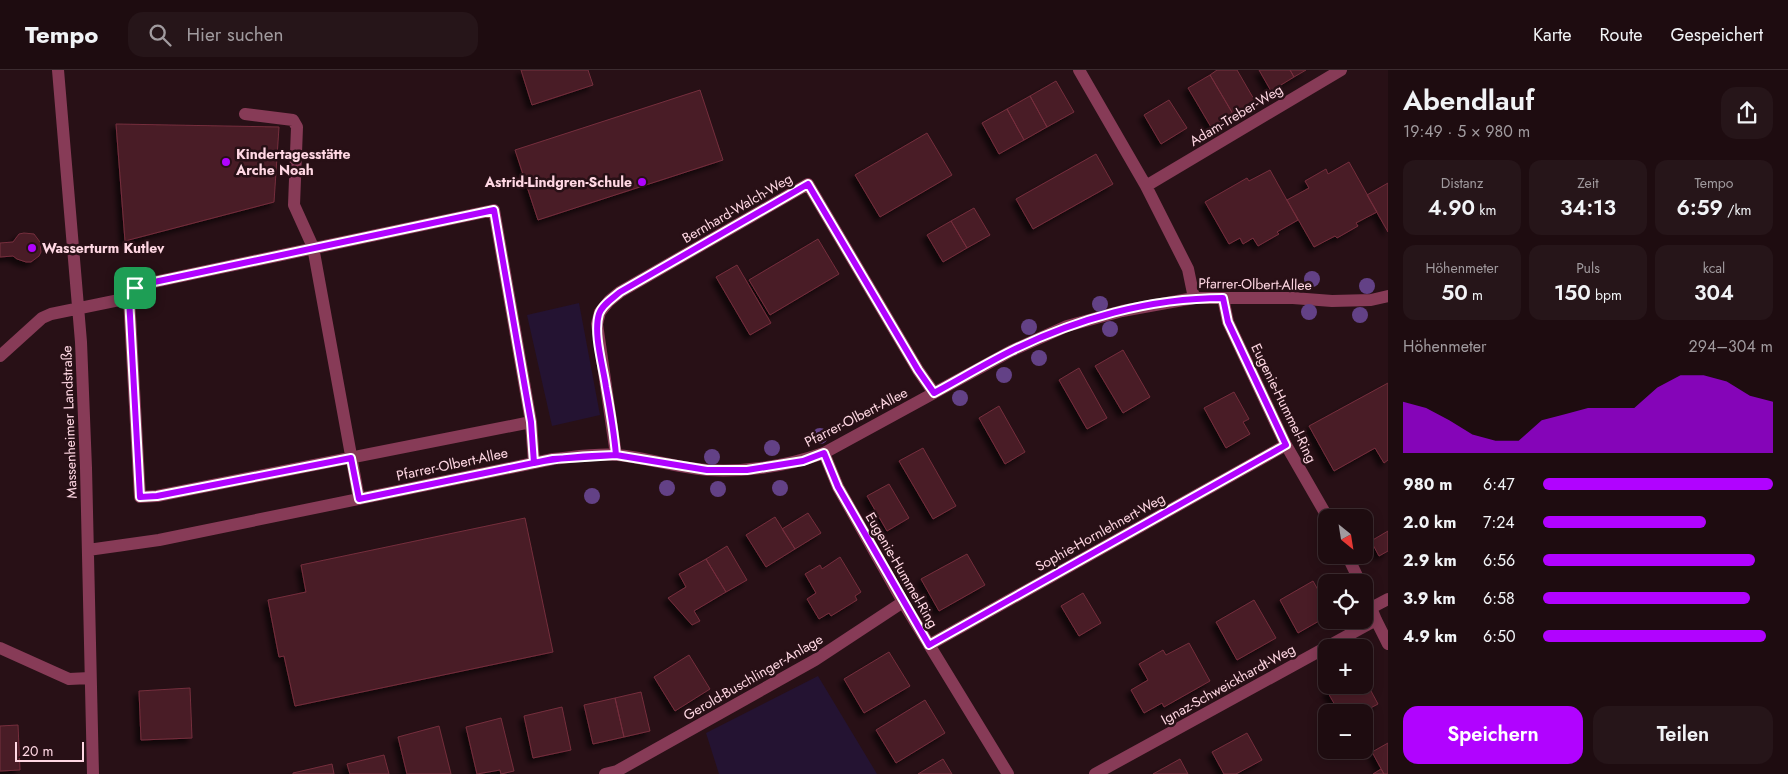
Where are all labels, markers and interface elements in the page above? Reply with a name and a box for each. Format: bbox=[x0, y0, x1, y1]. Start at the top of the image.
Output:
search box bbox=[128, 12, 478, 57]
text: Tempo bbox=[25, 17, 98, 52]
icon: search bbox=[146, 21, 174, 49]
text: Hier suchen bbox=[186, 21, 283, 48]
text: Karte bbox=[1533, 22, 1572, 48]
text: Route bbox=[1600, 22, 1642, 48]
text: Gespeichert bbox=[1670, 22, 1763, 48]
street label: Adam-Treber-Weg bbox=[1185, 79, 1287, 151]
text: Abendlauf bbox=[1403, 80, 1534, 121]
button: share bbox=[1721, 87, 1773, 139]
text: 19:49 · 5 × 980 m bbox=[1403, 120, 1530, 143]
place label: Kindertagesstätte Arche Noah bbox=[235, 144, 350, 180]
marker: Kindertagesstätte Arche Noah bbox=[220, 156, 232, 168]
street label: Bernhard-Walch-Weg bbox=[678, 168, 796, 248]
place label: Astrid-Lindgren-Schule bbox=[484, 172, 632, 192]
text: Distanz bbox=[1441, 173, 1483, 193]
text: Zeit bbox=[1577, 173, 1599, 193]
text: Tempo bbox=[1695, 173, 1733, 193]
marker: Astrid-Lindgren-Schule bbox=[636, 176, 648, 188]
text: 4.90 bbox=[1428, 193, 1475, 223]
text: 34:13 bbox=[1560, 193, 1616, 223]
text: 6:59 bbox=[1676, 193, 1723, 223]
text: km bbox=[1475, 200, 1496, 220]
text: /km bbox=[1723, 200, 1752, 220]
place label: Wasserturm Kutlev bbox=[42, 238, 165, 258]
marker: Wasserturm Kutlev bbox=[26, 242, 38, 254]
text: Höhenmeter bbox=[1425, 258, 1499, 278]
text: Puls bbox=[1576, 258, 1600, 278]
text: kcal bbox=[1703, 258, 1725, 278]
pin bbox=[114, 267, 156, 309]
street label: Pfarrer-Olbert-Allee bbox=[1198, 273, 1312, 295]
icon: arrive bbox=[121, 274, 149, 302]
text: 50 bbox=[1441, 278, 1468, 308]
text: 150 bbox=[1554, 278, 1591, 308]
text: 304 bbox=[1694, 278, 1734, 308]
text: m bbox=[1468, 285, 1483, 305]
text: bpm bbox=[1591, 285, 1622, 305]
text: Höhenmeter bbox=[1403, 335, 1487, 358]
text: 294–304 m bbox=[1689, 335, 1773, 358]
street label: Eugenie-Hummel-Ring bbox=[1246, 340, 1322, 466]
street label: Massenheimer Landstraße bbox=[56, 345, 82, 499]
street label: Pfarrer-Olbert-Allee bbox=[801, 382, 911, 452]
street label: Pfarrer-Olbert-Allee bbox=[394, 442, 510, 486]
text: 980 m bbox=[1403, 473, 1452, 496]
text: 6:47 bbox=[1483, 473, 1515, 496]
street label: Sophie-Hornlehnert-Weg bbox=[1031, 488, 1169, 576]
street label: Eugenie-Hummel-Ring bbox=[861, 508, 943, 632]
north arrow bbox=[1318, 509, 1372, 564]
map controls bbox=[1318, 509, 1373, 759]
text: 2.0 km bbox=[1403, 511, 1456, 534]
text: 7:24 bbox=[1483, 511, 1515, 534]
text: 2.9 km bbox=[1403, 549, 1457, 572]
text: 6:56 bbox=[1483, 549, 1515, 572]
button: locate bbox=[1318, 574, 1373, 629]
text: 3.9 km bbox=[1403, 587, 1456, 610]
text: 6:58 bbox=[1483, 587, 1515, 610]
text: 4.9 km bbox=[1403, 625, 1457, 648]
text: 6:50 bbox=[1483, 625, 1516, 648]
street label: Gerold-Buschlinger-Anlage bbox=[680, 629, 826, 725]
street label: Ignaz-Schweickhardt-Weg bbox=[1157, 639, 1299, 729]
button: + bbox=[1318, 639, 1373, 694]
button: − bbox=[1318, 704, 1373, 759]
button: Speichern bbox=[1403, 706, 1583, 764]
button: Teilen bbox=[1593, 706, 1773, 764]
scale bar bbox=[15, 739, 84, 762]
text: 20 m bbox=[22, 741, 54, 761]

